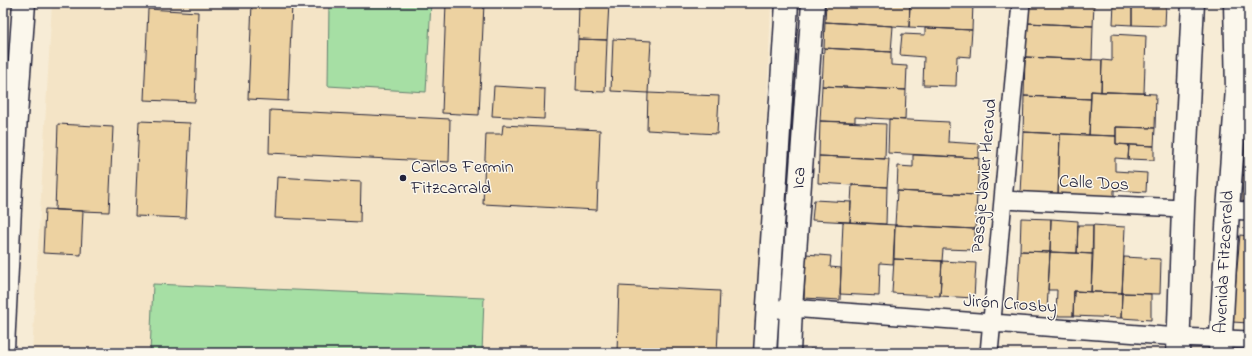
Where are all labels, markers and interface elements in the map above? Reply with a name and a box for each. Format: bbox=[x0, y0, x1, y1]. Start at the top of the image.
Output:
street label: Pasaje Javier Heraud bbox=[965, 98, 1005, 254]
place label: Carlos Fermin Fitzcarrald bbox=[410, 155, 514, 202]
street label: Ica bbox=[786, 166, 814, 190]
street label: Calle Dos bbox=[1058, 169, 1130, 199]
marker: Carlos Fermin Fitzcarrald bbox=[398, 173, 408, 183]
street label: Avenida Fitzcarrald bbox=[1208, 190, 1242, 334]
street label: Jirón Crosby bbox=[962, 289, 1058, 321]

